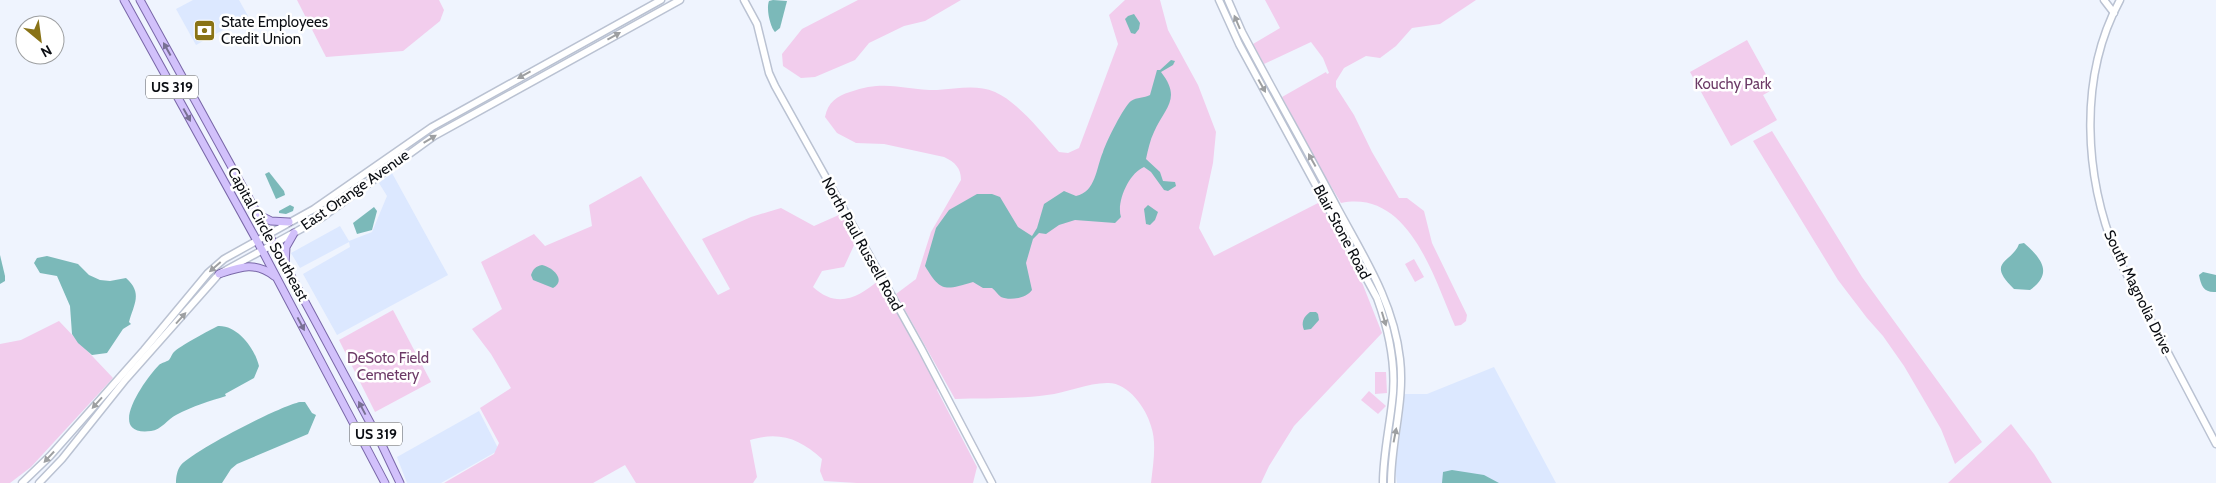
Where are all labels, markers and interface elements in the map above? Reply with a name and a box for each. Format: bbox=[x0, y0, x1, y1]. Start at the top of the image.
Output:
place label: State Employees Credit Union bbox=[221, 13, 328, 48]
north arrow bbox=[15, 15, 65, 65]
one-way arrow bbox=[1232, 15, 1240, 29]
bank icon: State Employees Credit Union bbox=[193, 19, 217, 43]
one-way arrow bbox=[607, 32, 621, 41]
text: N bbox=[38, 41, 55, 62]
one-way arrow bbox=[163, 42, 171, 57]
one-way arrow bbox=[518, 71, 531, 80]
road number: US 319 bbox=[146, 75, 198, 98]
park label: Kouchy Park bbox=[1695, 75, 1772, 93]
one-way arrow bbox=[1258, 80, 1267, 93]
one-way arrow bbox=[183, 107, 191, 122]
one-way arrow bbox=[423, 134, 436, 143]
street label: East Orange Avenue bbox=[297, 146, 413, 234]
one-way arrow bbox=[1308, 153, 1316, 168]
street label: Capital Circle Southeast bbox=[224, 164, 312, 304]
street label: North Paul Russell Road bbox=[818, 174, 906, 314]
street label: Blair Stone Road bbox=[1309, 182, 1375, 282]
street label: South Magnolia Drive bbox=[2100, 227, 2176, 357]
one-way arrow bbox=[209, 261, 221, 272]
one-way arrow bbox=[175, 312, 186, 325]
one-way arrow bbox=[1381, 312, 1389, 327]
one-way arrow bbox=[297, 316, 305, 331]
park label: DeSoto Field Cemetery bbox=[347, 349, 429, 384]
one-way arrow bbox=[92, 396, 103, 409]
one-way arrow bbox=[358, 401, 366, 416]
road number: US 319 bbox=[350, 422, 402, 446]
one-way arrow bbox=[1392, 426, 1400, 442]
one-way arrow bbox=[43, 451, 55, 463]

